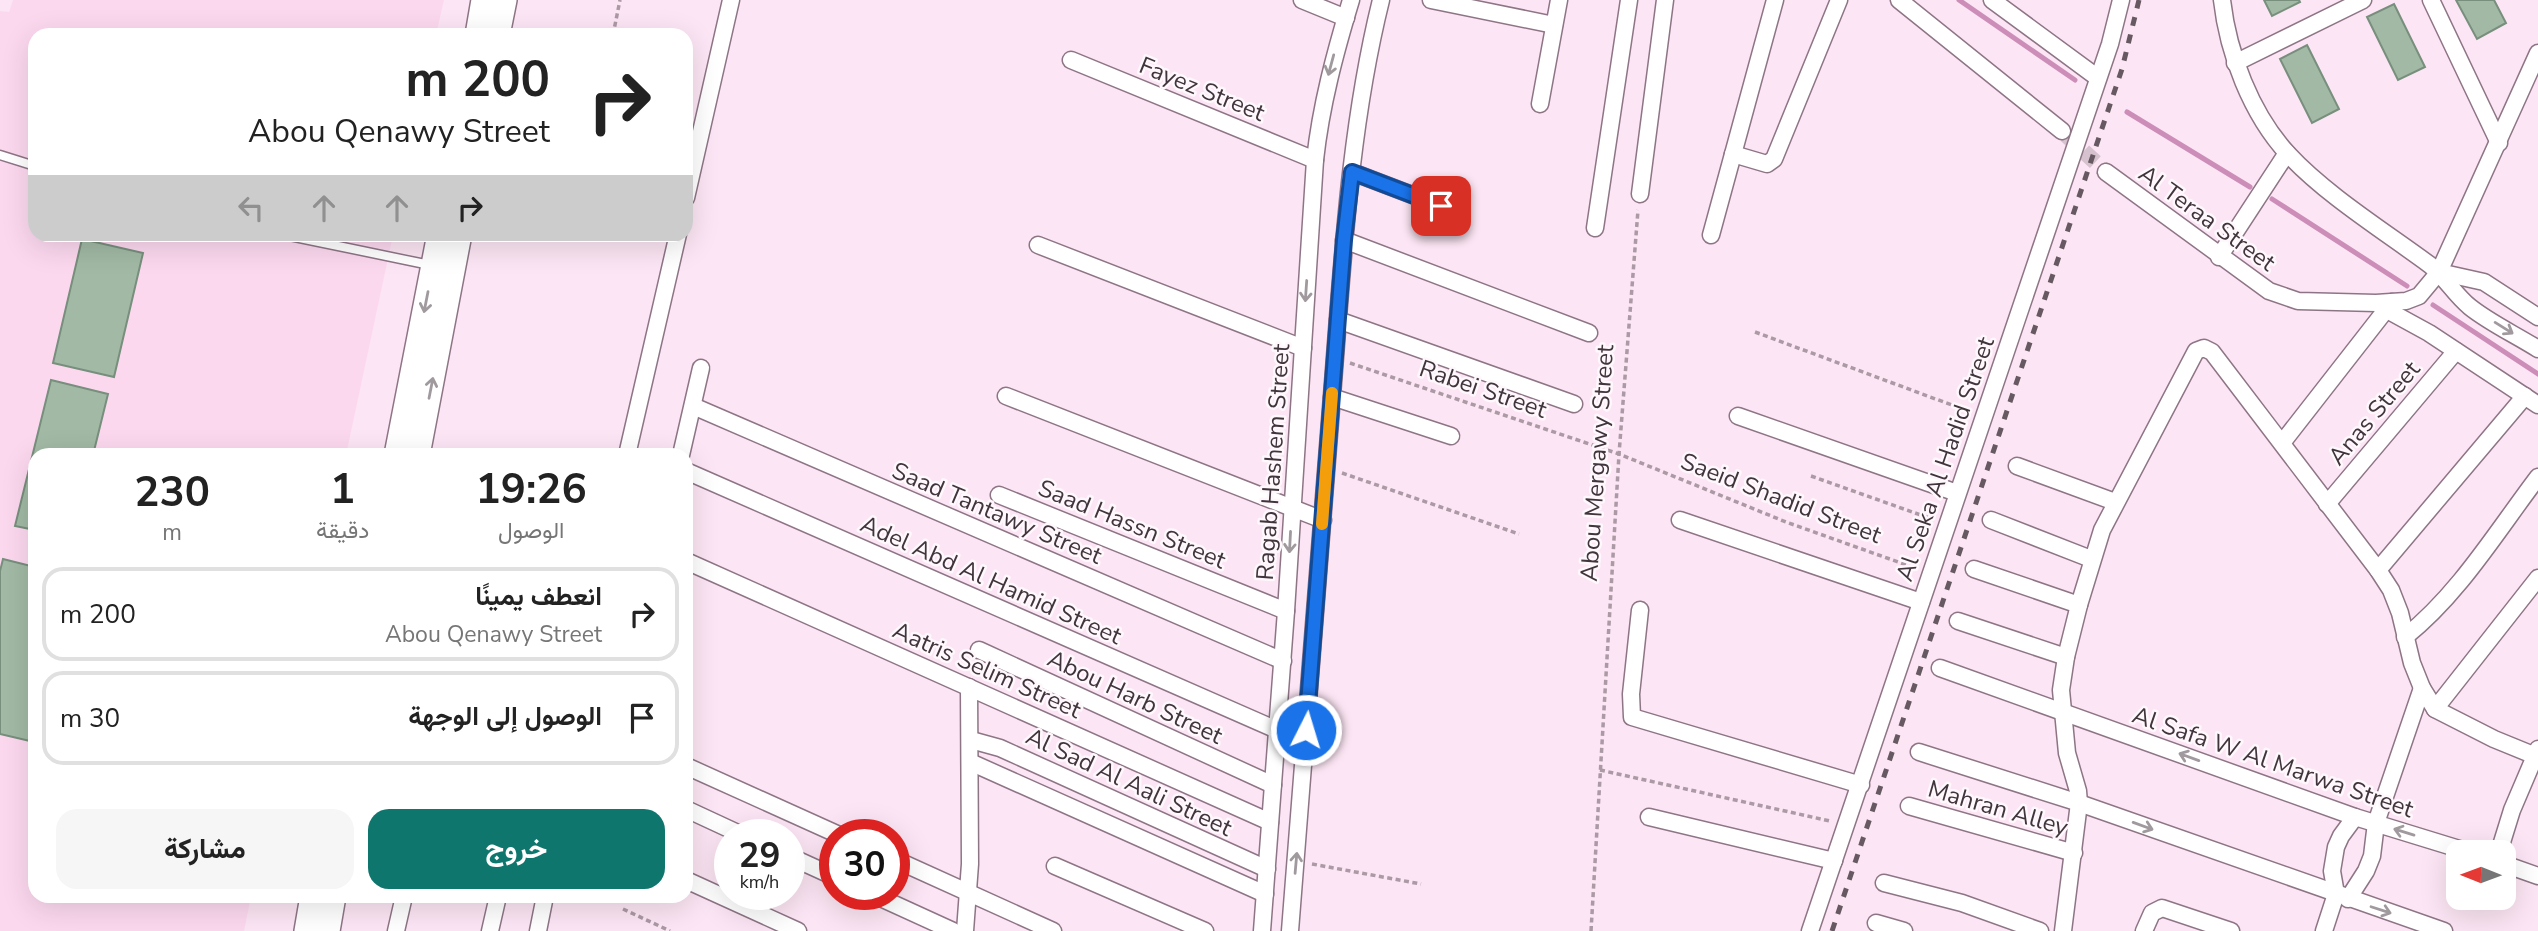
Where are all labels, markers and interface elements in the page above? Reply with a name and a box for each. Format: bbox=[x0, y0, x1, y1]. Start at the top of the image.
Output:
text: 200 m bbox=[406, 46, 550, 113]
street label: Fayez Street bbox=[1134, 49, 1270, 129]
one-way arrow bbox=[1324, 54, 1337, 76]
icon: right bbox=[574, 56, 665, 147]
text: Abou Qenawy Street bbox=[248, 110, 550, 153]
street label: Al Teraa Street bbox=[2132, 158, 2282, 279]
pin bbox=[1411, 176, 1471, 236]
icon: arrive bbox=[1422, 187, 1460, 225]
icon: left bbox=[232, 189, 270, 227]
icon: ahead bbox=[305, 189, 343, 227]
icon: ahead bbox=[378, 189, 416, 227]
icon: right bbox=[451, 189, 489, 227]
one-way arrow bbox=[1300, 279, 1313, 302]
one-way arrow bbox=[419, 290, 432, 313]
one-way arrow bbox=[2494, 321, 2514, 335]
street label: Al Seka Al Hadid Street bbox=[1888, 332, 2002, 585]
street label: Ragab Hashem Street bbox=[1249, 342, 1297, 581]
street label: Abou Mergawy Street bbox=[1573, 343, 1621, 583]
street label: Rabei Street bbox=[1415, 352, 1552, 426]
street label: Anas Street bbox=[2321, 354, 2427, 472]
one-way arrow bbox=[425, 377, 438, 400]
street label: Saeid Shadid Street bbox=[1676, 445, 1886, 551]
street label: Saad Tantawy Street bbox=[887, 454, 1107, 572]
text: 1 bbox=[330, 461, 355, 518]
text: 19:26 bbox=[476, 461, 587, 518]
text: 230 bbox=[134, 464, 210, 521]
street label: Saad Hassn Street bbox=[1033, 472, 1231, 576]
street label: Adel Abd Al Hamid Street bbox=[855, 508, 1127, 652]
text: دقيقة bbox=[316, 515, 369, 546]
text: الوصول bbox=[498, 515, 564, 546]
text: m bbox=[162, 517, 182, 548]
one-way arrow bbox=[1284, 531, 1297, 554]
text: انعطف يمينًا bbox=[475, 579, 602, 614]
icon: right bbox=[623, 595, 661, 633]
text: 200 m bbox=[60, 597, 136, 632]
street label: Aatris Selim Street bbox=[888, 614, 1087, 726]
text: Abou Qenawy Street bbox=[385, 619, 602, 650]
street label: Abou Harb Street bbox=[1042, 642, 1228, 752]
position arrow bbox=[1269, 693, 1343, 767]
text: الوصول إلى الوجهة bbox=[408, 699, 602, 734]
icon: arrive bbox=[623, 699, 661, 737]
street label: Al Safa W Al Marwa Street bbox=[2128, 699, 2418, 825]
text: 30 m bbox=[60, 701, 120, 736]
street label: Al Sad Al Aali Street bbox=[1021, 720, 1238, 844]
one-way arrow bbox=[2179, 750, 2201, 763]
street label: Mahran Alley bbox=[1924, 773, 2072, 843]
button: مشاركة bbox=[56, 809, 354, 889]
button: خروج bbox=[368, 809, 665, 889]
speed limit sign: 30 bbox=[819, 819, 910, 910]
one-way arrow bbox=[2132, 821, 2154, 833]
one-way arrow bbox=[2394, 824, 2416, 837]
text: 29 bbox=[738, 832, 781, 879]
north arrow bbox=[2446, 840, 2516, 910]
map controls bbox=[2446, 840, 2516, 910]
one-way arrow bbox=[1290, 852, 1303, 875]
text: km/h bbox=[740, 870, 779, 894]
one-way arrow bbox=[2369, 905, 2391, 917]

